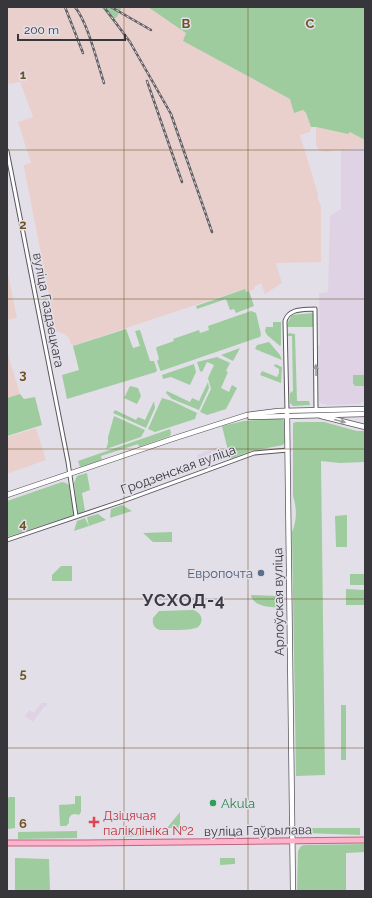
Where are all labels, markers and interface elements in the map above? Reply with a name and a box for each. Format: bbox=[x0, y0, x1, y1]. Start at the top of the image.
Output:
scale bar bbox=[18, 16, 125, 42]
text: B bbox=[182, 16, 191, 31]
text: C bbox=[306, 16, 315, 31]
text: 200 m bbox=[24, 23, 59, 37]
text: 1 bbox=[20, 67, 27, 82]
text: 2 bbox=[19, 217, 27, 232]
street label: вуліца Газдзецкага bbox=[30, 251, 67, 369]
one-way arrow bbox=[313, 363, 319, 376]
text: 3 bbox=[19, 367, 27, 382]
one-way arrow bbox=[334, 418, 346, 424]
street label: Гродзенская вуліца bbox=[119, 442, 238, 497]
text: 4 bbox=[19, 516, 27, 531]
street label: Арлоўская вуліца bbox=[270, 548, 287, 656]
place label: Европочта bbox=[187, 566, 253, 581]
marker: Европочта bbox=[256, 568, 266, 578]
district label: УСХОД-4 bbox=[141, 590, 226, 610]
text: 5 bbox=[19, 666, 27, 681]
place label: Akula bbox=[221, 796, 255, 811]
marker: Akula bbox=[208, 798, 218, 808]
place label: Дзіцячая паліклініка №2 bbox=[103, 808, 194, 838]
text: 6 bbox=[19, 816, 27, 831]
marker: Дзіцячая паліклініка №2 bbox=[88, 816, 100, 828]
street label: вуліца Гаўрылава bbox=[204, 822, 312, 839]

